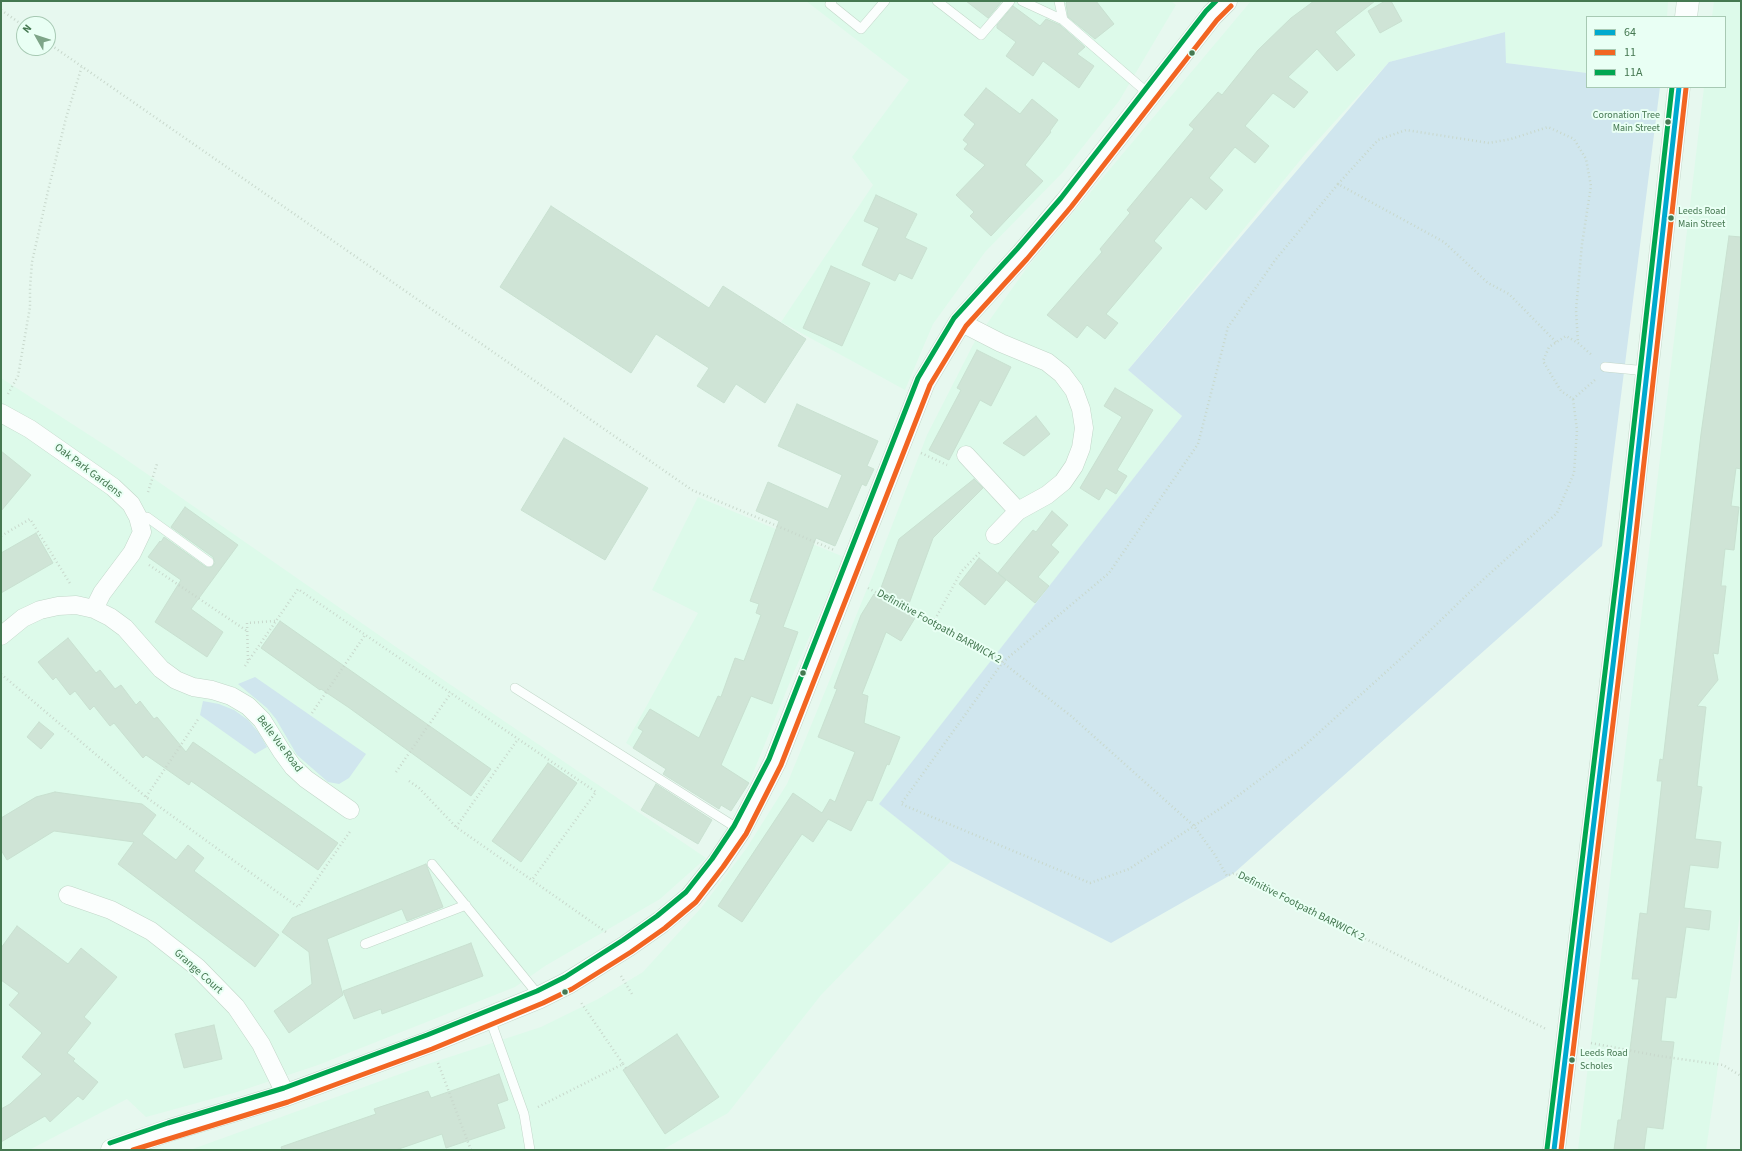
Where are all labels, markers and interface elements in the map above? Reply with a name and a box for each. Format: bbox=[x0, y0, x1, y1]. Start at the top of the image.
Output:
north arrow bbox=[16, 16, 56, 56]
legend bbox=[1586, 16, 1726, 88]
text: N bbox=[19, 21, 35, 36]
text: 64 bbox=[1624, 24, 1636, 41]
text: 11 bbox=[1624, 44, 1636, 61]
unlabelled marker bbox=[1187, 48, 1197, 58]
text: 11A bbox=[1624, 64, 1642, 81]
place label: Coronation Tree Main Street bbox=[1593, 110, 1660, 134]
marker: Coronation Tree Main Street bbox=[1663, 117, 1673, 127]
place label: Leeds Road Main Street bbox=[1678, 206, 1726, 230]
marker: Leeds Road Main Street bbox=[1666, 213, 1676, 223]
street label: Oak Park Gardens bbox=[51, 441, 125, 501]
street label: Definitive Footpath BARWICK 2 bbox=[874, 587, 1004, 667]
unlabelled marker bbox=[798, 668, 808, 678]
street label: Belle Vue Road bbox=[253, 713, 305, 775]
street label: Definitive Footpath BARWICK 2 bbox=[1235, 869, 1367, 945]
street label: Grange Court bbox=[171, 947, 225, 997]
unlabelled marker bbox=[560, 987, 570, 997]
place label: Leeds Road Scholes bbox=[1580, 1048, 1628, 1072]
marker: Leeds Road Scholes bbox=[1567, 1055, 1577, 1065]

